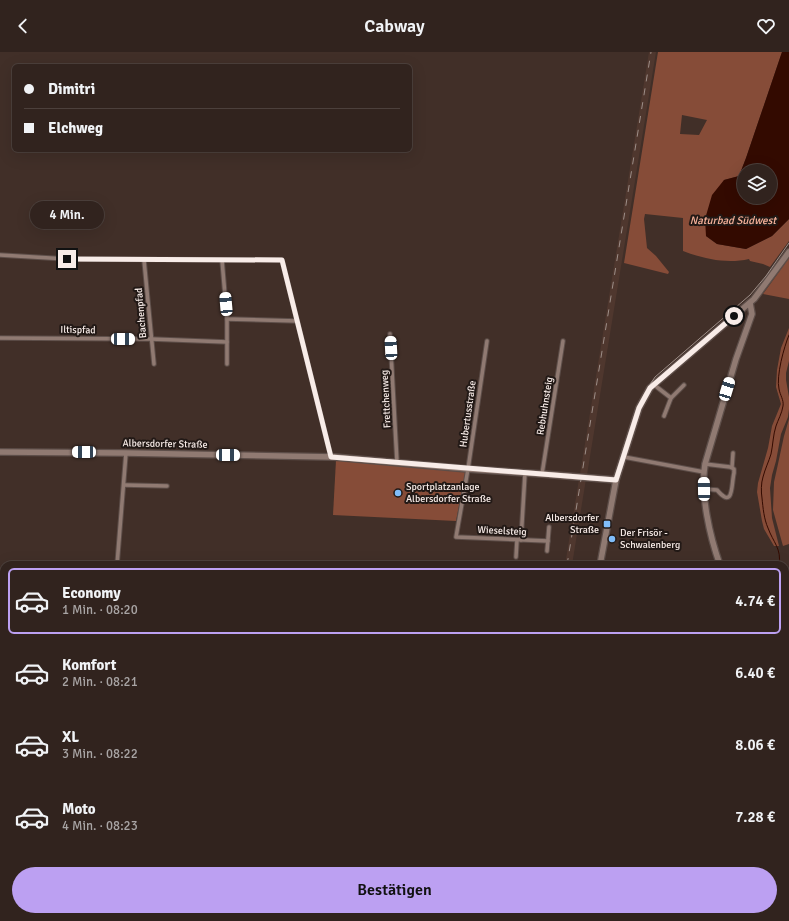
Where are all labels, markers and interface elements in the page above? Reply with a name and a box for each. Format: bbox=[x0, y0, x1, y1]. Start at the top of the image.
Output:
icon: back bbox=[12, 15, 34, 37]
text: Cabway bbox=[364, 15, 425, 37]
icon: heart bbox=[755, 15, 777, 37]
text: Dimitri bbox=[48, 80, 95, 98]
text: Elchweg bbox=[48, 119, 103, 137]
map controls bbox=[737, 164, 777, 204]
button: layers bbox=[737, 164, 777, 204]
callout: 4 Min. bbox=[30, 201, 104, 229]
text: 4 Min. bbox=[50, 207, 84, 223]
water label: Naturbad Südwest bbox=[690, 214, 777, 227]
route end bbox=[58, 250, 76, 268]
street label: Bachenpfad bbox=[133, 287, 149, 339]
car bbox=[219, 292, 233, 316]
route start bbox=[725, 307, 743, 325]
street label: Iltispfad bbox=[60, 324, 96, 336]
car bbox=[111, 333, 135, 345]
car bbox=[384, 336, 398, 360]
street label: Frettchenweg bbox=[378, 370, 394, 428]
street label: Rebhuhnsteig bbox=[534, 376, 556, 436]
car bbox=[718, 376, 736, 402]
street label: Hubertusstraße bbox=[457, 380, 479, 448]
street label: Albersdorfer Straße bbox=[122, 437, 208, 451]
car bbox=[72, 446, 96, 458]
car bbox=[216, 449, 240, 461]
car bbox=[698, 477, 710, 501]
place label: Sportplatzanlage Albersdorfer Straße bbox=[406, 481, 491, 505]
marker: Sportplatzanlage Albersdorfer Straße bbox=[393, 488, 403, 498]
place label: Albersdorfer Straße bbox=[545, 512, 599, 536]
marker: Albersdorfer Straße bbox=[602, 519, 612, 529]
street label: Wieselsteig bbox=[477, 524, 527, 538]
place label: Der Frisör - Schwalenberg bbox=[620, 527, 680, 551]
marker: Der Frisör - Schwalenberg bbox=[607, 534, 617, 544]
icon: car bbox=[14, 583, 50, 619]
text: Economy bbox=[62, 584, 121, 602]
text: 4.74 € bbox=[735, 592, 775, 610]
text: 1 Min. · 08:20 bbox=[62, 602, 138, 618]
icon: car bbox=[14, 655, 50, 691]
text: Komfort bbox=[62, 656, 116, 674]
text: 6.40 € bbox=[735, 664, 775, 682]
text: 2 Min. · 08:21 bbox=[62, 674, 138, 690]
icon: car bbox=[14, 727, 50, 763]
text: XL bbox=[62, 728, 79, 746]
text: 8.06 € bbox=[735, 736, 775, 754]
text: 3 Min. · 08:22 bbox=[62, 746, 138, 762]
icon: car bbox=[14, 799, 50, 835]
text: Moto bbox=[62, 800, 96, 818]
text: 7.28 € bbox=[735, 808, 775, 826]
text: 4 Min. · 08:23 bbox=[62, 818, 138, 834]
button: Bestätigen bbox=[12, 867, 777, 913]

